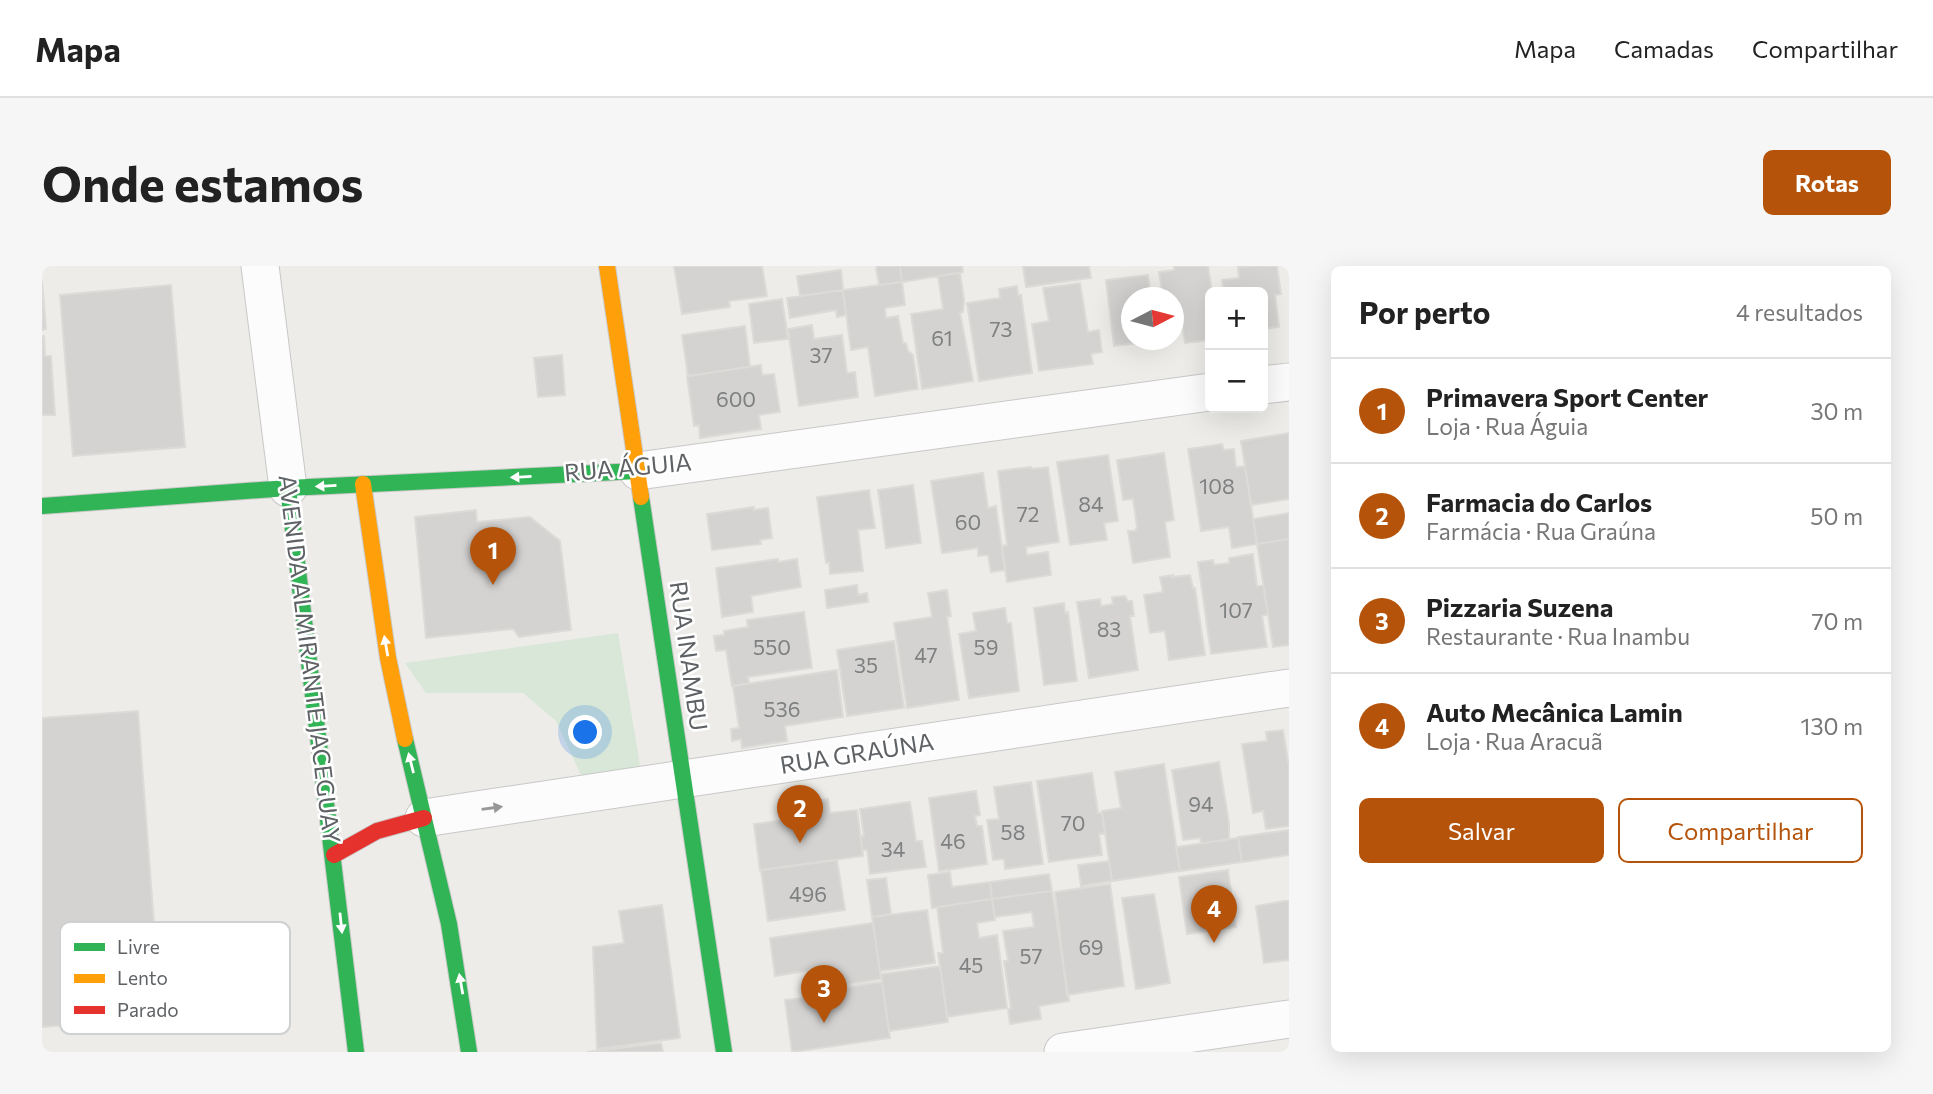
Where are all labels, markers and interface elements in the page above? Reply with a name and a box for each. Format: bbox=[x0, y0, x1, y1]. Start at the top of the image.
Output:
text: Mapa bbox=[35, 28, 121, 69]
text: Mapa bbox=[1514, 34, 1576, 63]
text: Camadas bbox=[1614, 34, 1714, 63]
text: Compartilhar bbox=[1752, 34, 1898, 63]
button: Rotas bbox=[1763, 150, 1891, 215]
text: Onde estamos bbox=[42, 152, 363, 212]
north arrow bbox=[1121, 287, 1184, 350]
map controls bbox=[1205, 287, 1268, 413]
button: + bbox=[1205, 287, 1268, 350]
text: Por perto bbox=[1359, 293, 1491, 330]
text: 4 resultados bbox=[1736, 298, 1863, 326]
house number: 73 bbox=[989, 316, 1013, 341]
house number: 61 bbox=[931, 325, 953, 350]
house number: 37 bbox=[810, 342, 832, 367]
button: − bbox=[1205, 350, 1268, 413]
text: Primavera Sport Center bbox=[1426, 381, 1708, 412]
house number: 600 bbox=[716, 386, 756, 411]
text: 1 bbox=[1377, 397, 1387, 425]
text: 30 m bbox=[1810, 397, 1863, 425]
text: Loja · Rua Águia bbox=[1426, 412, 1588, 440]
street label: RUA ÁGUIA bbox=[563, 446, 693, 487]
one-way arrow bbox=[510, 471, 532, 482]
street label: AVENIDA ALMIRANTE JACEGUAY bbox=[273, 473, 348, 845]
house number: 108 bbox=[1199, 473, 1235, 498]
one-way arrow bbox=[314, 481, 336, 492]
text: Farmacia do Carlos bbox=[1426, 486, 1652, 517]
house number: 84 bbox=[1078, 491, 1104, 516]
house number: 72 bbox=[1017, 501, 1039, 526]
text: 2 bbox=[1375, 502, 1389, 530]
text: 50 m bbox=[1810, 502, 1863, 530]
house number: 60 bbox=[955, 509, 981, 534]
text: Farmácia · Rua Graúna bbox=[1426, 517, 1656, 545]
pin: 1 bbox=[470, 527, 516, 585]
street label: RUA INAMBU bbox=[665, 579, 714, 733]
text: Pizzaria Suzena bbox=[1426, 591, 1613, 622]
house number: 107 bbox=[1219, 597, 1253, 622]
text: 3 bbox=[1375, 607, 1389, 635]
text: 70 m bbox=[1811, 607, 1863, 635]
house number: 83 bbox=[1097, 616, 1121, 641]
text: Restaurante · Rua Inambu bbox=[1426, 622, 1690, 650]
house number: 550 bbox=[753, 634, 791, 659]
house number: 59 bbox=[974, 634, 998, 659]
one-way arrow bbox=[381, 635, 392, 657]
house number: 47 bbox=[914, 642, 938, 667]
house number: 35 bbox=[854, 652, 878, 677]
house number: 536 bbox=[764, 696, 800, 721]
text: Auto Mecânica Lamin bbox=[1426, 696, 1683, 727]
text: 4 bbox=[1375, 712, 1389, 740]
text: 130 m bbox=[1801, 712, 1863, 740]
your location bbox=[568, 715, 602, 749]
street label: RUA GRAÚNA bbox=[778, 726, 936, 779]
text: Loja · Rua Aracuã bbox=[1426, 727, 1603, 755]
one-way arrow bbox=[405, 751, 416, 773]
pin: 2 bbox=[777, 785, 823, 843]
house number: 94 bbox=[1188, 791, 1214, 816]
button: Salvar bbox=[1359, 798, 1604, 863]
button: Compartilhar bbox=[1618, 798, 1863, 863]
one-way arrow bbox=[481, 802, 503, 813]
house number: 70 bbox=[1061, 810, 1085, 835]
house number: 58 bbox=[1001, 819, 1025, 844]
house number: 46 bbox=[940, 828, 966, 853]
house number: 34 bbox=[881, 836, 906, 861]
house number: 496 bbox=[789, 881, 827, 906]
pin: 4 bbox=[1191, 885, 1237, 943]
one-way arrow bbox=[336, 912, 347, 934]
legend bbox=[60, 922, 290, 1034]
house number: 69 bbox=[1078, 934, 1104, 959]
text: Livre bbox=[117, 935, 160, 958]
house number: 57 bbox=[1019, 943, 1043, 968]
house number: 45 bbox=[959, 952, 983, 977]
pin: 3 bbox=[801, 965, 847, 1023]
text: Lento bbox=[117, 966, 168, 989]
one-way arrow bbox=[455, 973, 466, 995]
text: Parado bbox=[117, 998, 179, 1021]

